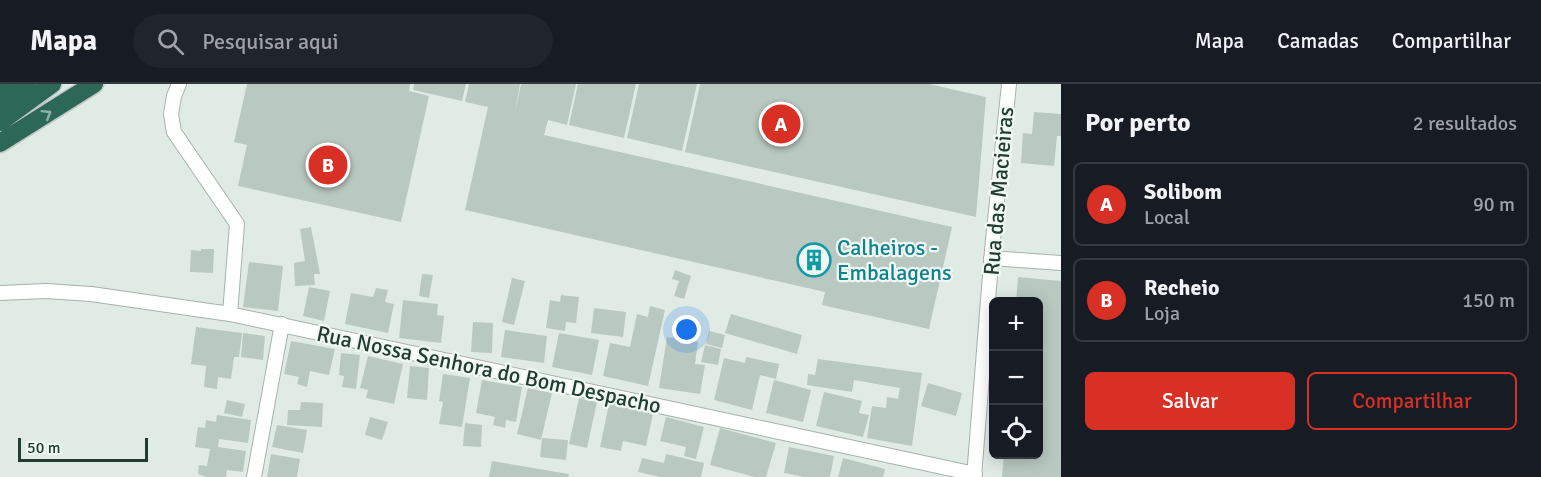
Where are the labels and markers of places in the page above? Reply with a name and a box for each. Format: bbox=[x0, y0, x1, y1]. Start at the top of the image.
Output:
pin: A bbox=[762, 102, 800, 147]
pin: B bbox=[308, 142, 348, 188]
place label: Calheiros - Embalagens bbox=[837, 234, 952, 286]
building icon: Calheiros - Embalagens bbox=[796, 242, 832, 278]

